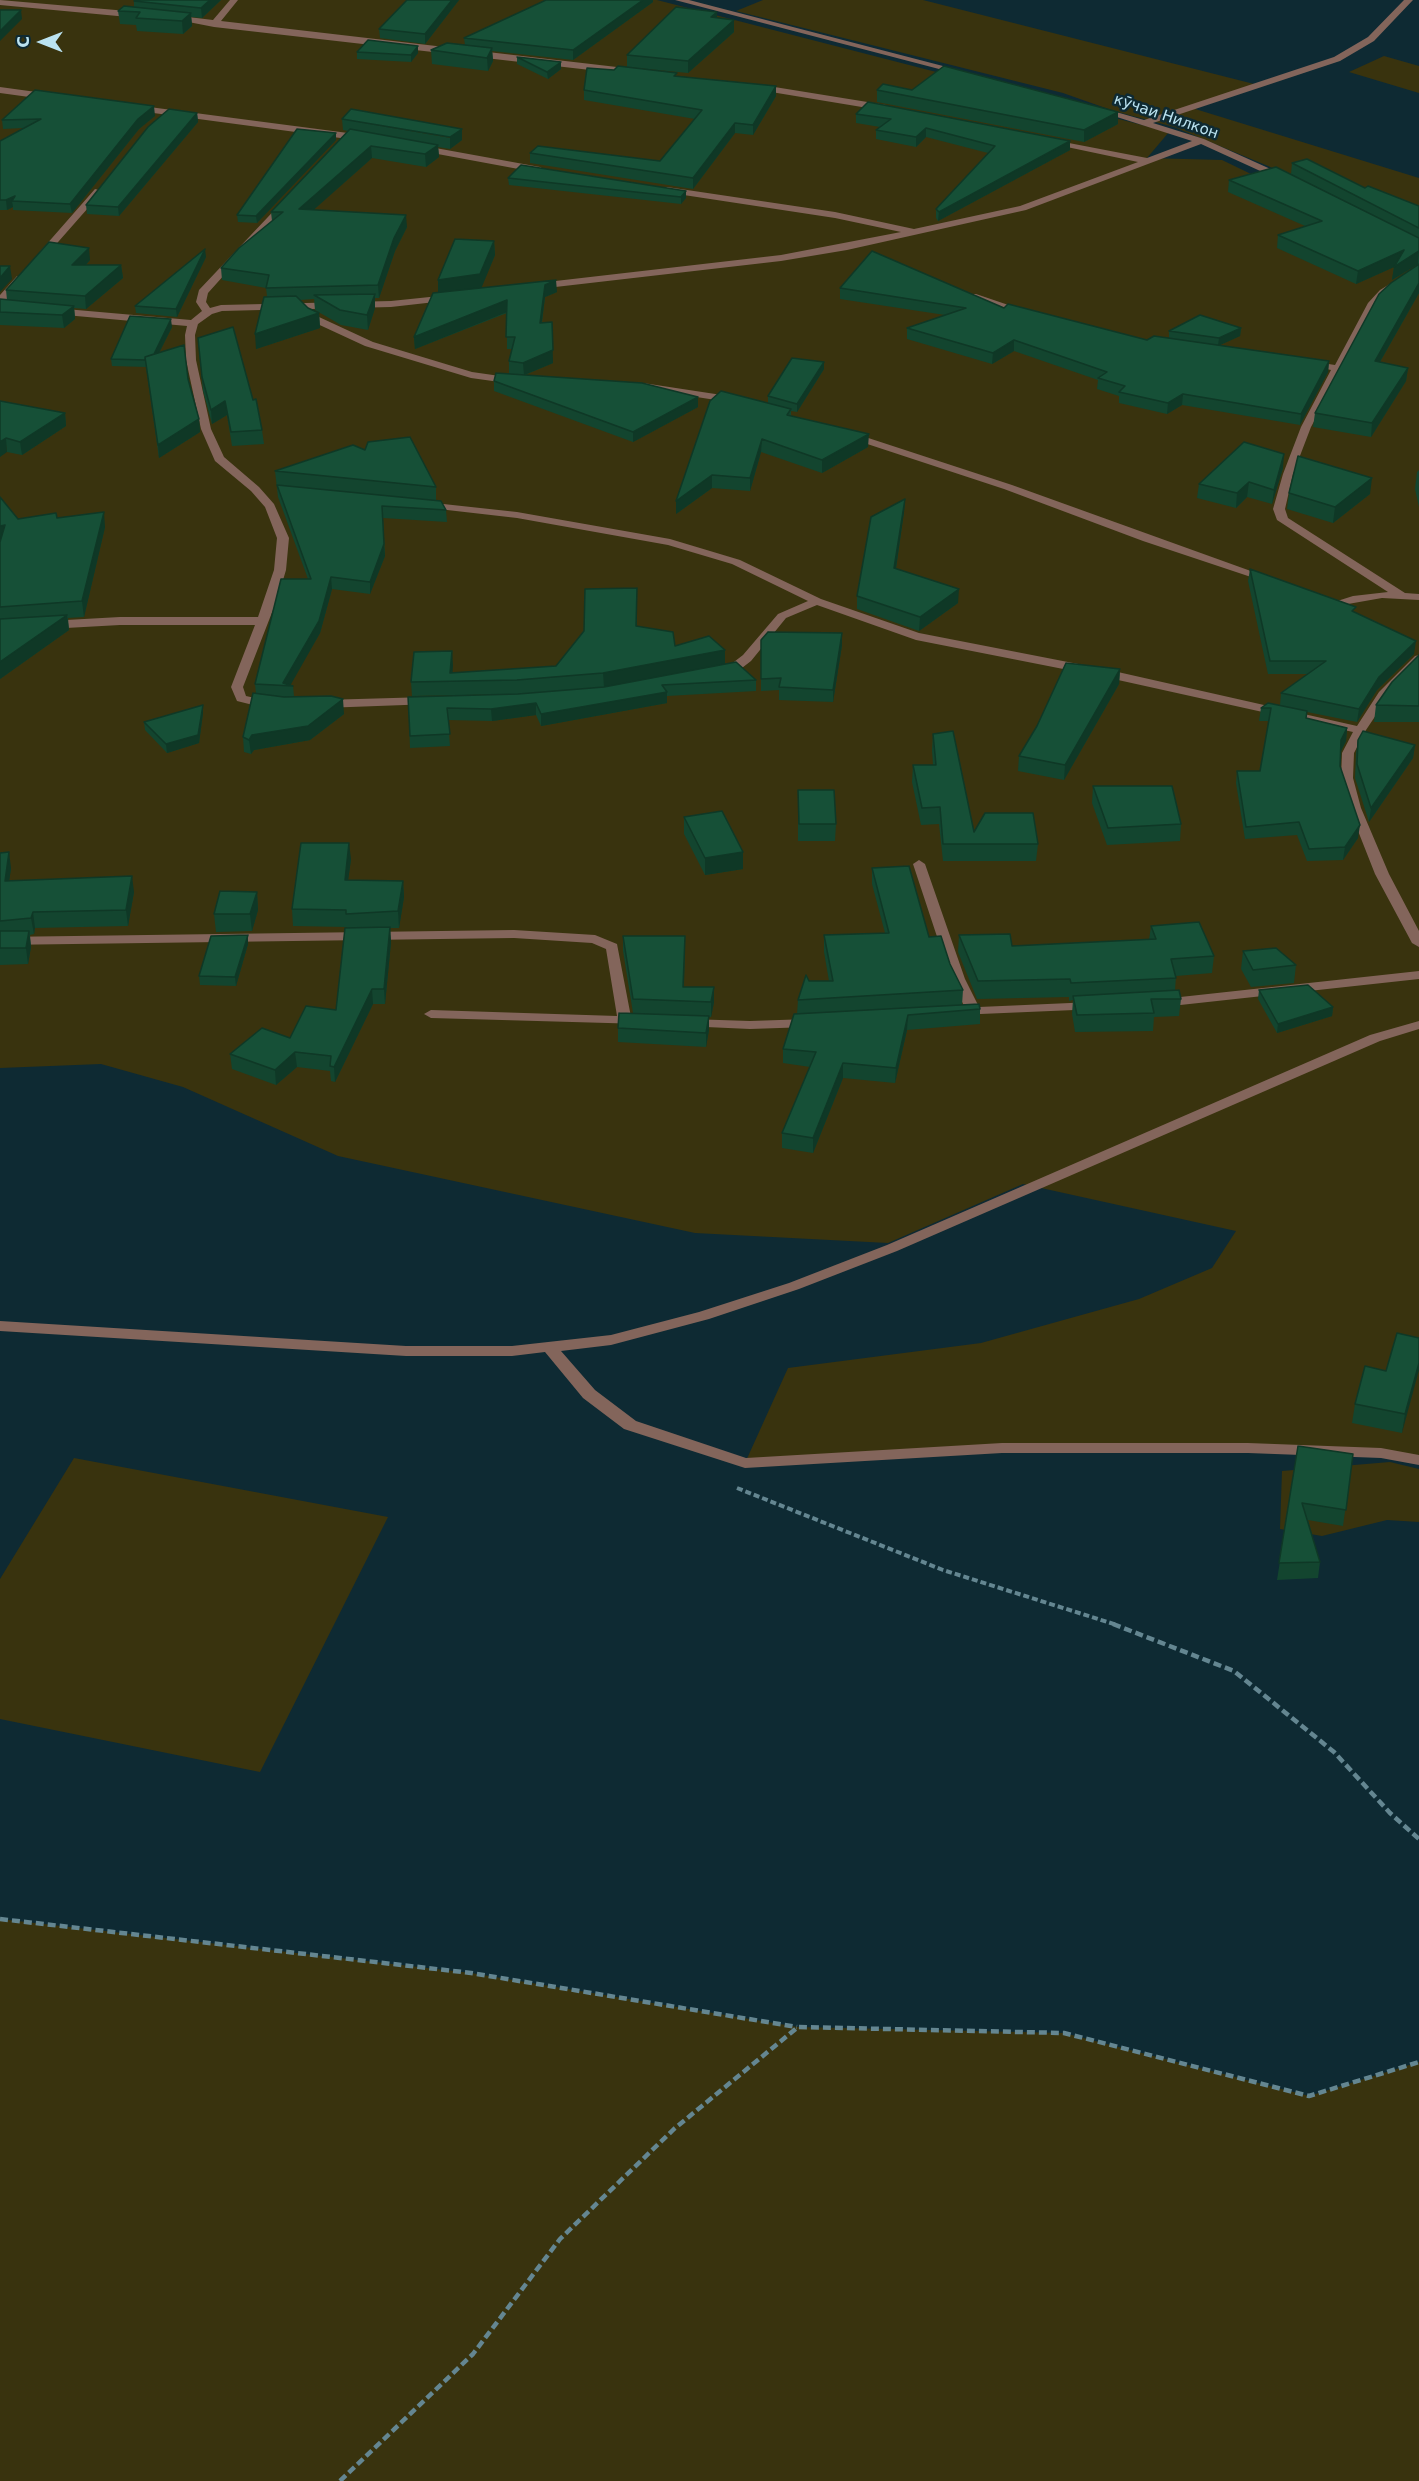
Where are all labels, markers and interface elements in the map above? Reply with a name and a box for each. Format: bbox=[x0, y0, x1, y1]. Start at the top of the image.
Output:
north arrow bbox=[12, 12, 72, 72]
text: С bbox=[14, 36, 33, 48]
street label: кӯчаи Нилкон bbox=[1111, 91, 1221, 143]

